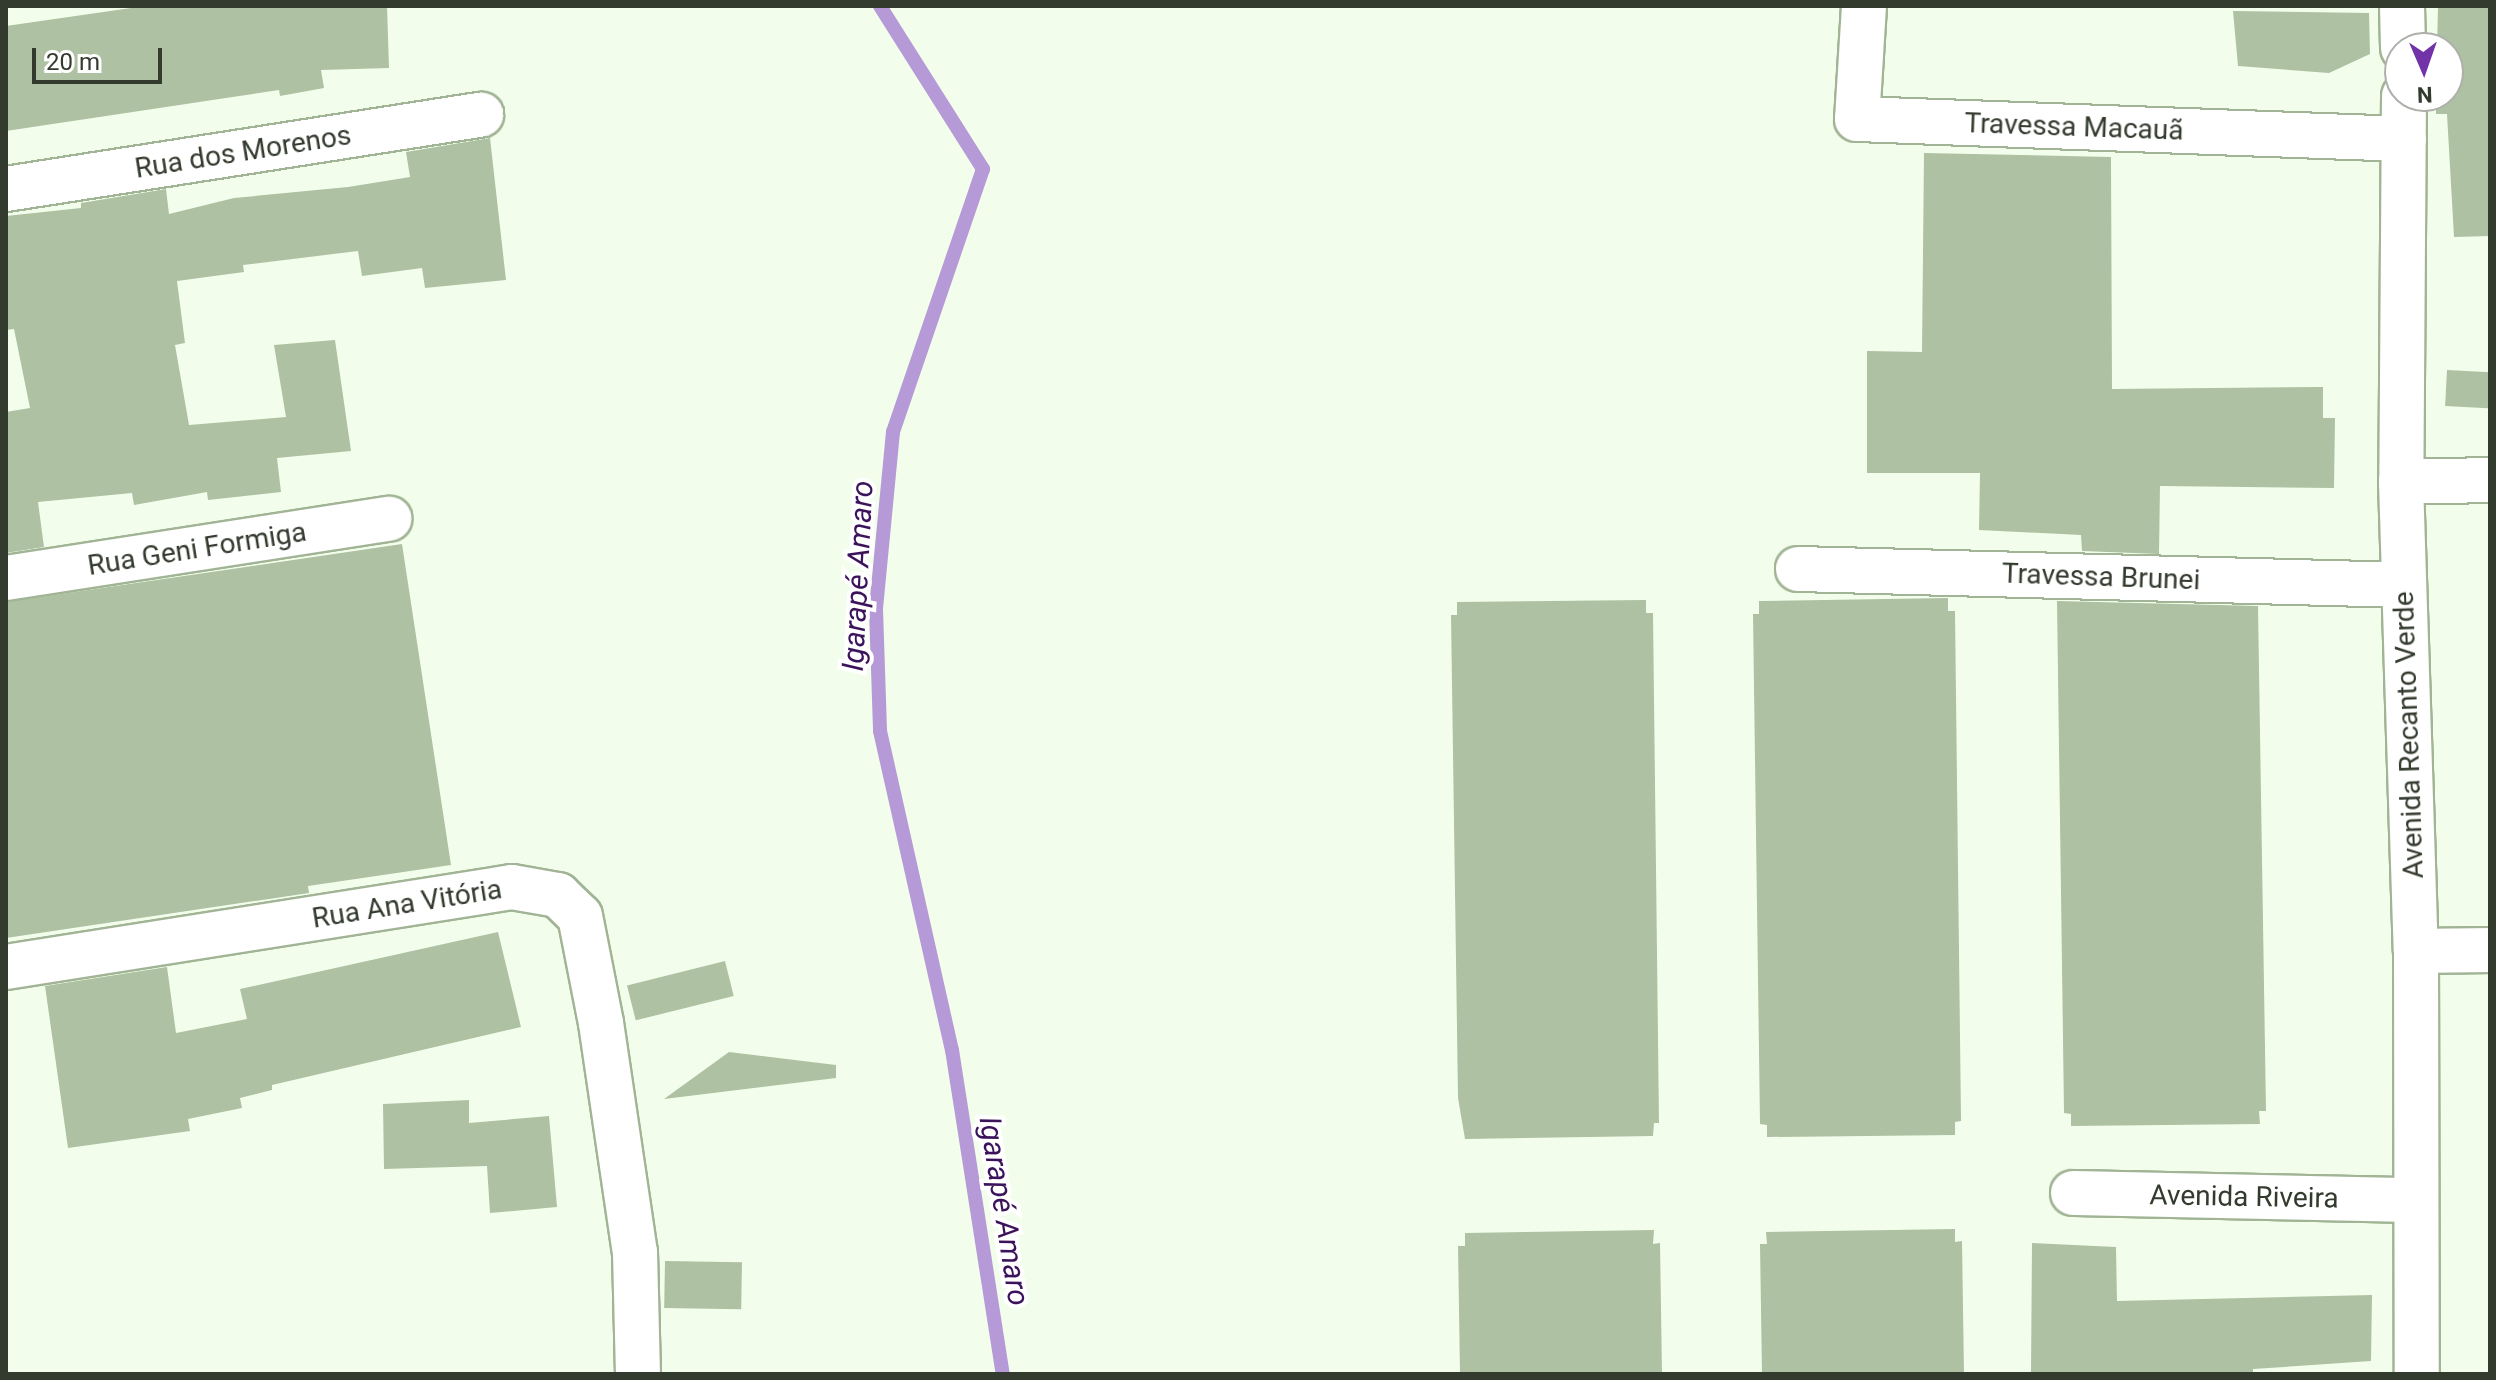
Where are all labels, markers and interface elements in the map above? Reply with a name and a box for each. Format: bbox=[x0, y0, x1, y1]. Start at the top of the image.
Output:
scale bar bbox=[36, 32, 166, 82]
north arrow bbox=[2384, 32, 2464, 112]
text: 20 m bbox=[46, 48, 100, 76]
text: N bbox=[2417, 82, 2433, 107]
street label: Travessa Macauã bbox=[1964, 106, 2184, 148]
street label: Rua dos Morenos bbox=[133, 118, 353, 186]
water label: Igarapé Amaro bbox=[835, 480, 881, 672]
street label: Rua Geni Formiga bbox=[85, 515, 309, 583]
street label: Travessa Brunei bbox=[2001, 557, 2201, 597]
street label: Avenida Recanto Verde bbox=[2387, 591, 2431, 879]
street label: Rua Ana Vitória bbox=[310, 872, 504, 936]
water label: Igarapé Amaro bbox=[971, 1114, 1037, 1308]
street label: Avenida Riveira bbox=[2149, 1179, 2339, 1215]

